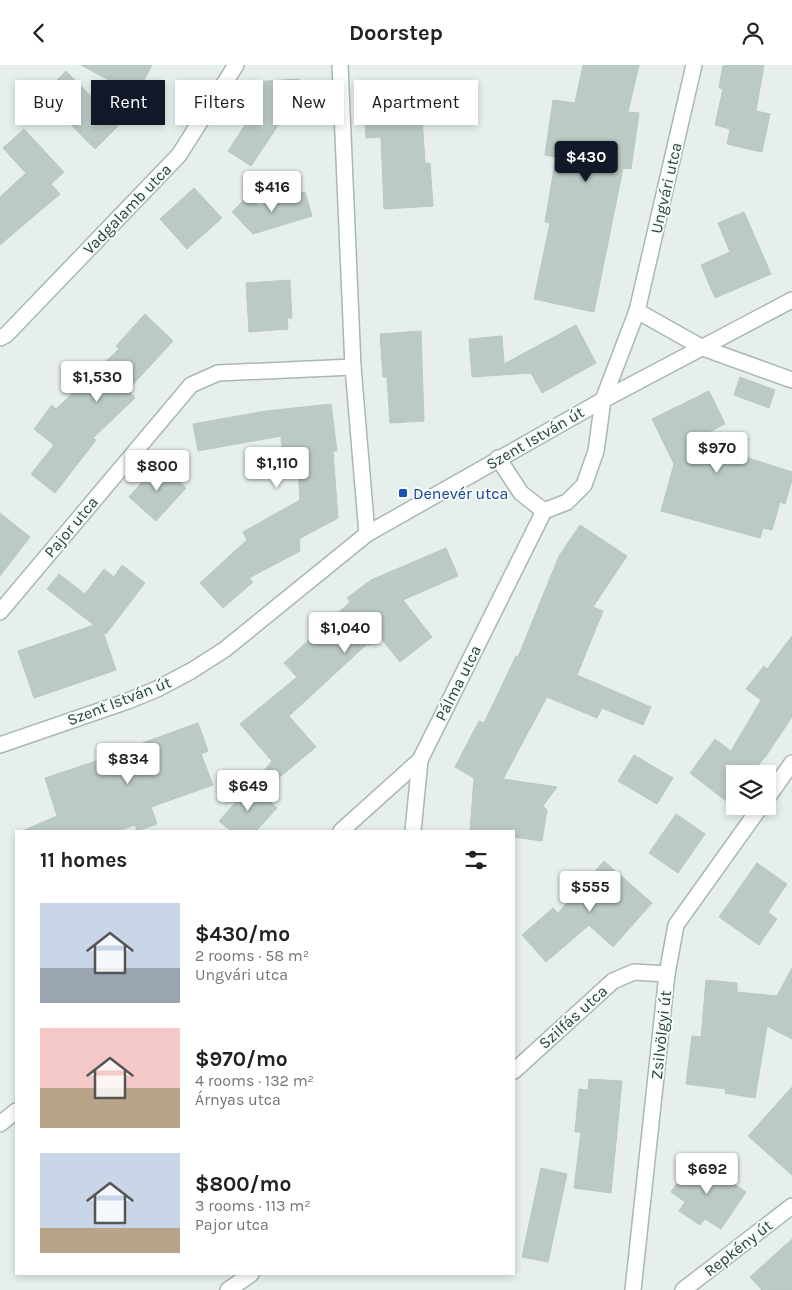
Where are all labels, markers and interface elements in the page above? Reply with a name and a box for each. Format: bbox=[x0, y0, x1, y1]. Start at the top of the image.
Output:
icon: back bbox=[25, 19, 53, 47]
icon: person bbox=[739, 19, 767, 47]
text: Doorstep bbox=[349, 20, 443, 46]
chip: Buy bbox=[15, 80, 81, 125]
chip: Rent bbox=[91, 80, 165, 125]
chip: Filters bbox=[175, 80, 263, 125]
chip: New bbox=[273, 80, 344, 125]
chip: Apartment bbox=[354, 80, 478, 125]
pin: $430 bbox=[556, 141, 616, 183]
street label: Ungvári utca bbox=[646, 141, 686, 235]
text: $430 bbox=[566, 147, 606, 166]
street label: Vadgalamb utca bbox=[79, 160, 175, 258]
pin: $416 bbox=[242, 171, 302, 213]
text: $416 bbox=[254, 177, 290, 196]
pin: $1,530 bbox=[56, 361, 138, 403]
text: $1,530 bbox=[72, 367, 122, 386]
street label: Szent István út bbox=[483, 402, 587, 474]
pin: $970 bbox=[687, 431, 747, 474]
text: $970 bbox=[698, 438, 736, 457]
pin: $1,110 bbox=[236, 447, 318, 489]
pin: $800 bbox=[127, 449, 187, 492]
text: $1,110 bbox=[256, 453, 298, 472]
text: $800 bbox=[136, 456, 178, 475]
place label: Denevér utca bbox=[413, 484, 508, 503]
marker: Denevér utca bbox=[397, 487, 409, 499]
street label: Pajor utca bbox=[40, 493, 102, 561]
pin: $1,040 bbox=[304, 611, 386, 654]
text: $1,040 bbox=[320, 618, 370, 637]
street label: Pálma utca bbox=[431, 642, 485, 724]
street label: Szent István út bbox=[64, 672, 174, 730]
pin: $834 bbox=[98, 743, 158, 785]
text: $834 bbox=[108, 749, 148, 768]
map controls bbox=[726, 765, 776, 815]
button: layers bbox=[726, 765, 776, 815]
pin: $649 bbox=[218, 769, 278, 812]
text: $649 bbox=[228, 776, 268, 795]
icon: filters bbox=[462, 846, 490, 874]
text: 11 homes bbox=[40, 848, 127, 872]
pin: $555 bbox=[560, 871, 620, 913]
text: $555 bbox=[571, 877, 609, 896]
text: $430/mo bbox=[195, 922, 290, 946]
icon: home bbox=[80, 923, 140, 983]
text: 2 rooms · 58 m² bbox=[195, 946, 309, 965]
text: Ungvári utca bbox=[195, 965, 288, 984]
street label: Szilfás utca bbox=[535, 981, 611, 1053]
street label: Zsilvölgyi út bbox=[647, 990, 675, 1080]
text: $970/mo bbox=[195, 1047, 288, 1071]
icon: home bbox=[80, 1048, 140, 1108]
text: 4 rooms · 132 m² bbox=[195, 1071, 314, 1090]
text: Árnyas utca bbox=[195, 1090, 281, 1109]
pin: $692 bbox=[677, 1153, 737, 1195]
text: $692 bbox=[687, 1159, 727, 1178]
text: $800/mo bbox=[195, 1172, 291, 1196]
icon: home bbox=[80, 1173, 140, 1233]
text: 3 rooms · 113 m² bbox=[195, 1196, 311, 1215]
text: Pajor utca bbox=[195, 1215, 269, 1234]
street label: Repkény út bbox=[700, 1216, 776, 1280]

